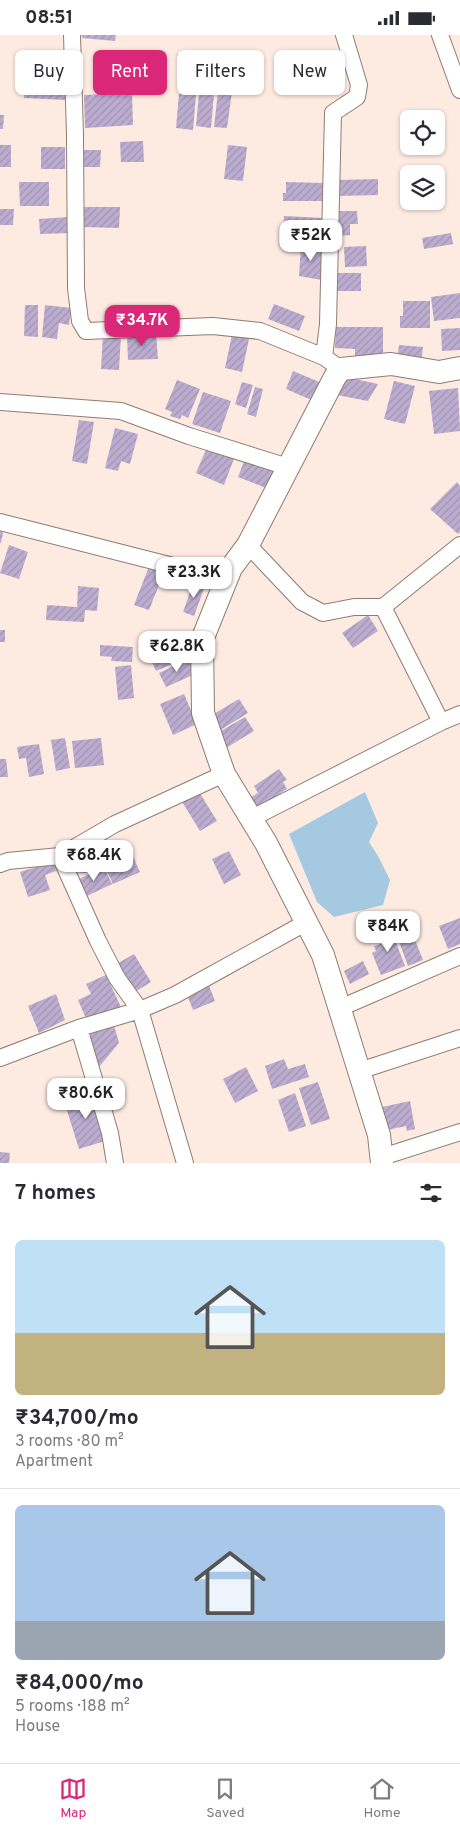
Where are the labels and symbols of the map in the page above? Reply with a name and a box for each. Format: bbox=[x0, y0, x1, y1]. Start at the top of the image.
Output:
pin: ₹52K bbox=[281, 219, 341, 262]
pin: ₹34.7K bbox=[101, 305, 183, 347]
pin: ₹23.3K bbox=[153, 557, 235, 599]
pin: ₹62.8K bbox=[136, 631, 218, 673]
pin: ₹68.4K bbox=[53, 839, 135, 882]
pin: ₹84K bbox=[358, 911, 418, 953]
pin: ₹80.6K bbox=[45, 1077, 127, 1120]

